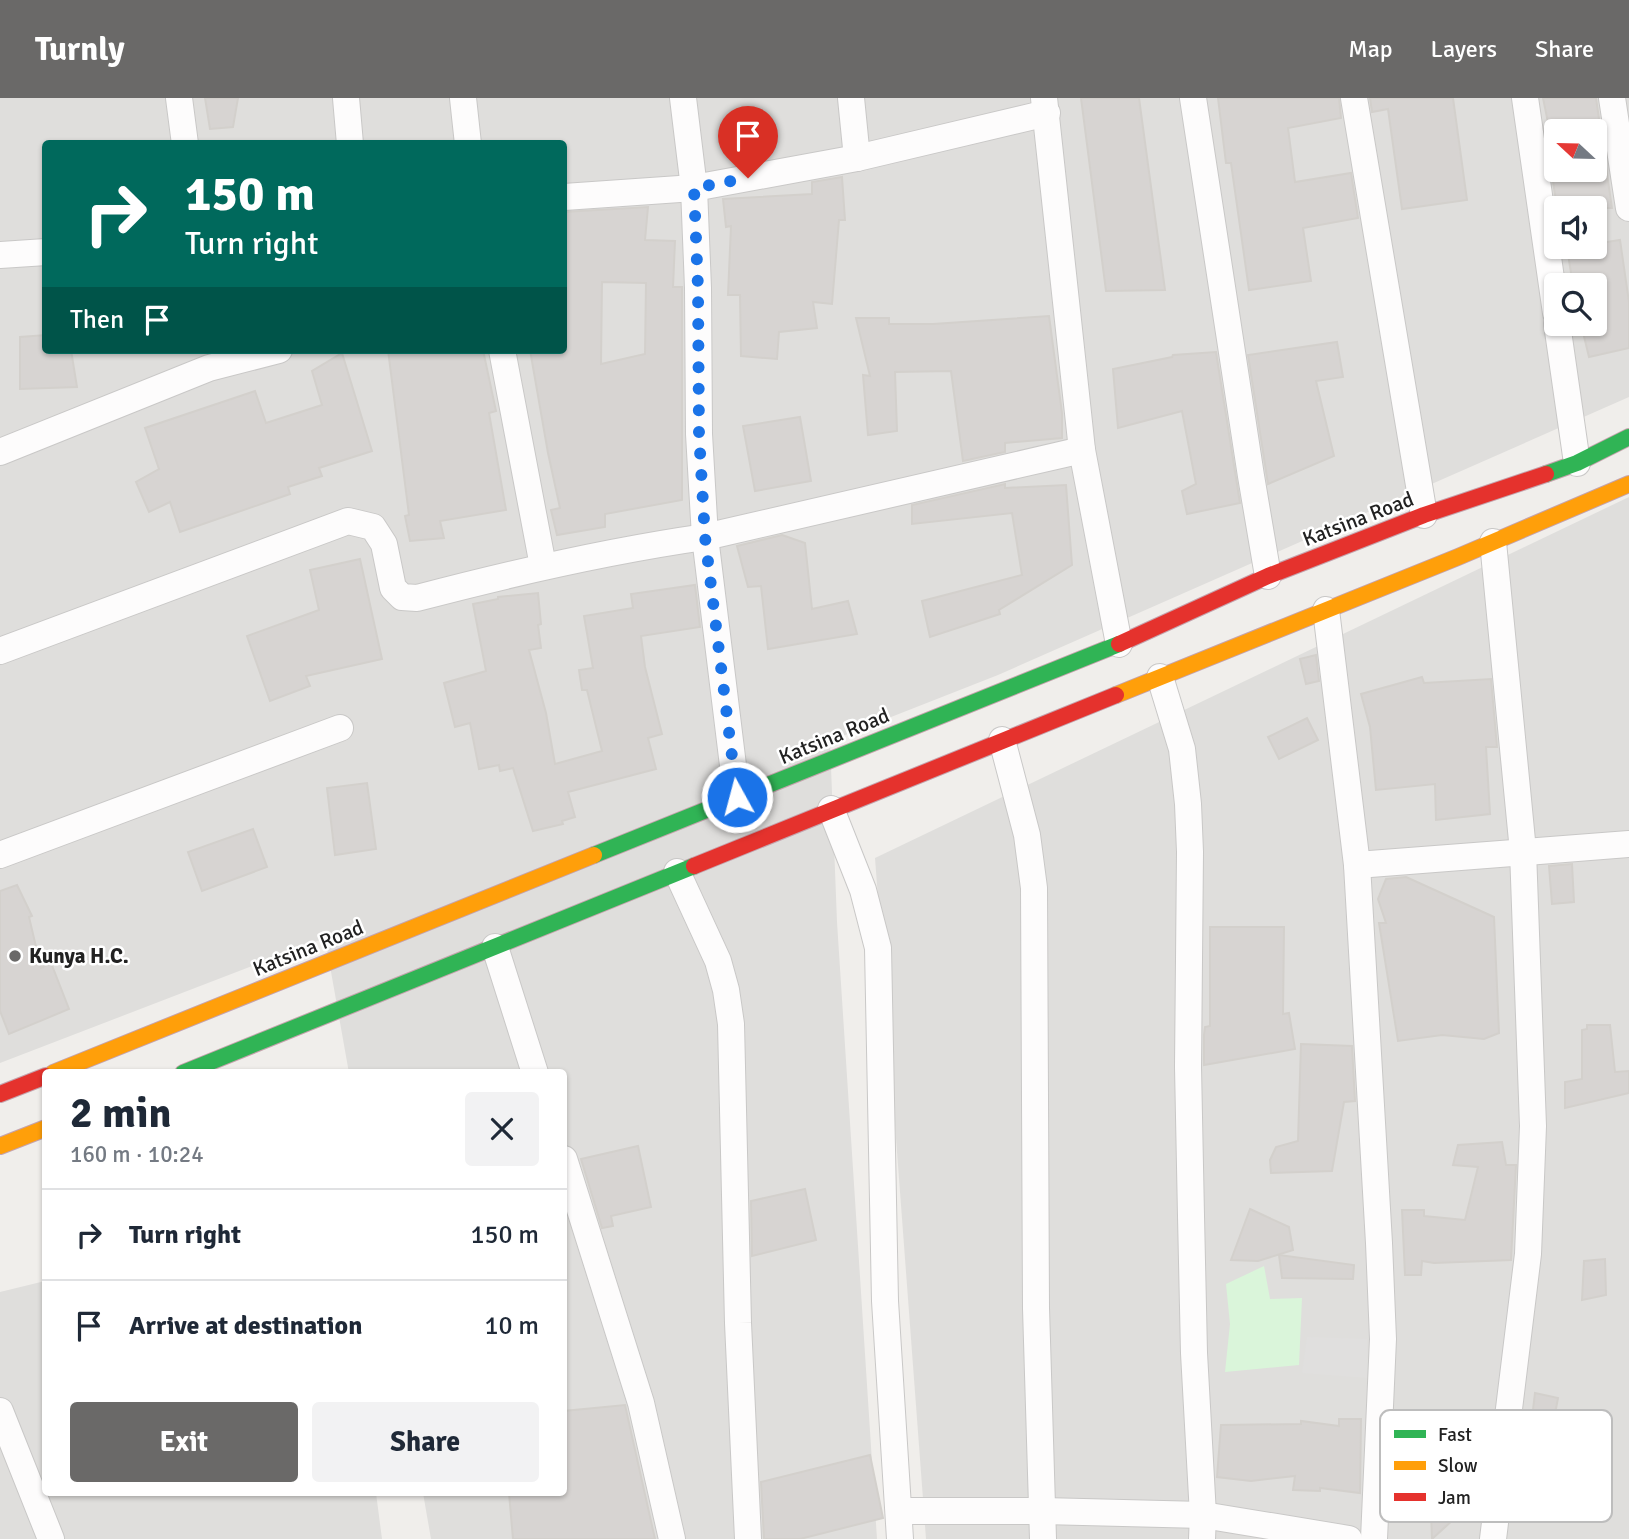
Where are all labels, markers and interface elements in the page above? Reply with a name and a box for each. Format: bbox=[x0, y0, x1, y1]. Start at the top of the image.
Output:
text: Turnly bbox=[35, 29, 125, 70]
text: Map bbox=[1348, 34, 1393, 64]
text: Layers bbox=[1431, 34, 1497, 64]
text: Share bbox=[1535, 34, 1594, 64]
pin bbox=[718, 106, 778, 178]
icon: arrive bbox=[729, 117, 767, 155]
north arrow bbox=[1544, 119, 1606, 182]
map controls bbox=[1544, 119, 1607, 336]
text: 150 m bbox=[185, 164, 315, 224]
icon: right bbox=[70, 168, 161, 259]
button: sound bbox=[1544, 196, 1607, 259]
text: Turn right bbox=[185, 224, 318, 263]
button: search bbox=[1544, 273, 1607, 336]
icon: arrive bbox=[138, 301, 176, 339]
text: Then bbox=[70, 304, 124, 336]
street label: Katsina Road bbox=[1299, 486, 1417, 552]
street label: Katsina Road bbox=[775, 702, 893, 770]
position arrow bbox=[700, 760, 774, 834]
street label: Katsina Road bbox=[249, 914, 367, 982]
place label: Kunya H.C. bbox=[29, 943, 129, 969]
marker: Kunya H.C. bbox=[7, 948, 23, 964]
text: 2 min bbox=[70, 1088, 171, 1139]
button: close bbox=[465, 1092, 539, 1166]
text: 160 m · 10:24 bbox=[70, 1140, 204, 1169]
icon: right bbox=[70, 1216, 108, 1254]
text: Turn right bbox=[129, 1219, 241, 1251]
text: 150 m bbox=[470, 1219, 539, 1251]
icon: arrive bbox=[70, 1307, 108, 1345]
text: Arrive at destination bbox=[129, 1310, 362, 1342]
text: 10 m bbox=[484, 1310, 539, 1342]
button: Exit bbox=[70, 1402, 298, 1482]
button: Share bbox=[312, 1402, 539, 1482]
legend bbox=[1380, 1410, 1612, 1522]
text: Fast bbox=[1438, 1423, 1472, 1447]
text: Slow bbox=[1438, 1454, 1478, 1478]
text: Jam bbox=[1438, 1486, 1471, 1510]

